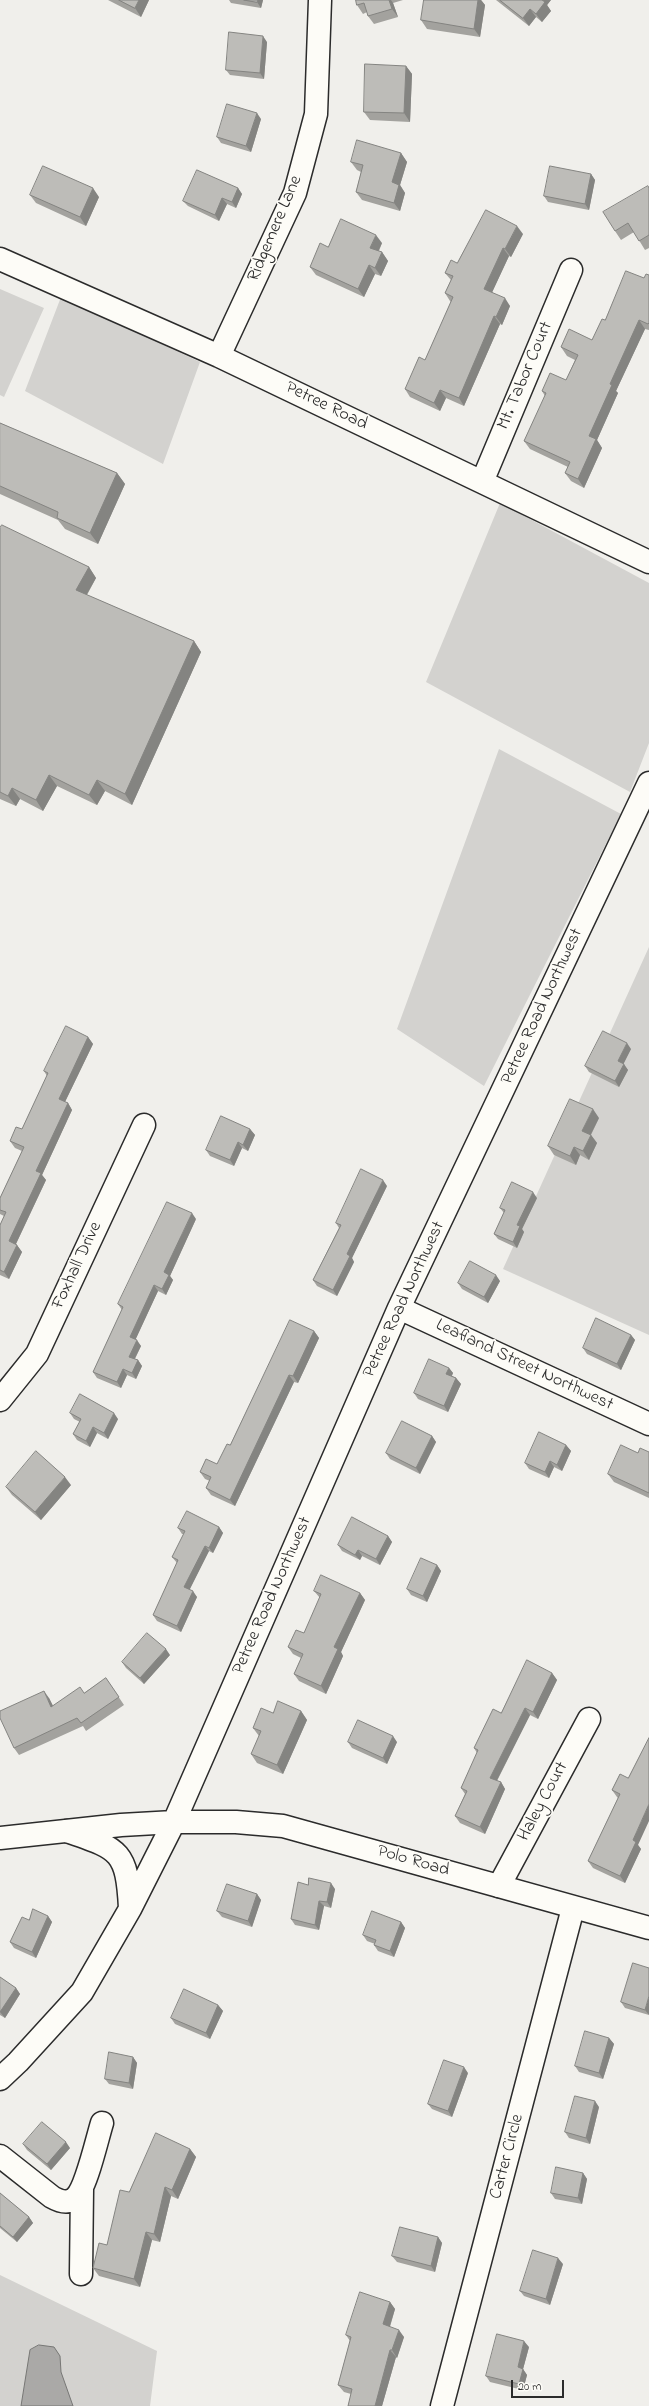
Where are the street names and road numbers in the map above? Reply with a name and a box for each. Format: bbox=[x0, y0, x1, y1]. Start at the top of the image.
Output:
street label: Ridgemere Lane bbox=[244, 173, 308, 285]
street label: Mt. Tabor Court bbox=[494, 319, 558, 433]
street label: Petree Road bbox=[281, 378, 371, 436]
street label: Petree Road Northwest bbox=[497, 925, 589, 1089]
street label: Petree Road Northwest bbox=[359, 1218, 451, 1382]
street label: Foxhall Drive bbox=[48, 1219, 108, 1313]
street label: Leafland Street Northwest bbox=[432, 1315, 616, 1417]
street label: Petree Road Northwest bbox=[229, 1514, 317, 1678]
street label: Haley Court bbox=[514, 1759, 574, 1845]
street label: Polo Road bbox=[374, 1841, 452, 1883]
street label: Carter Circle bbox=[486, 2112, 530, 2202]

